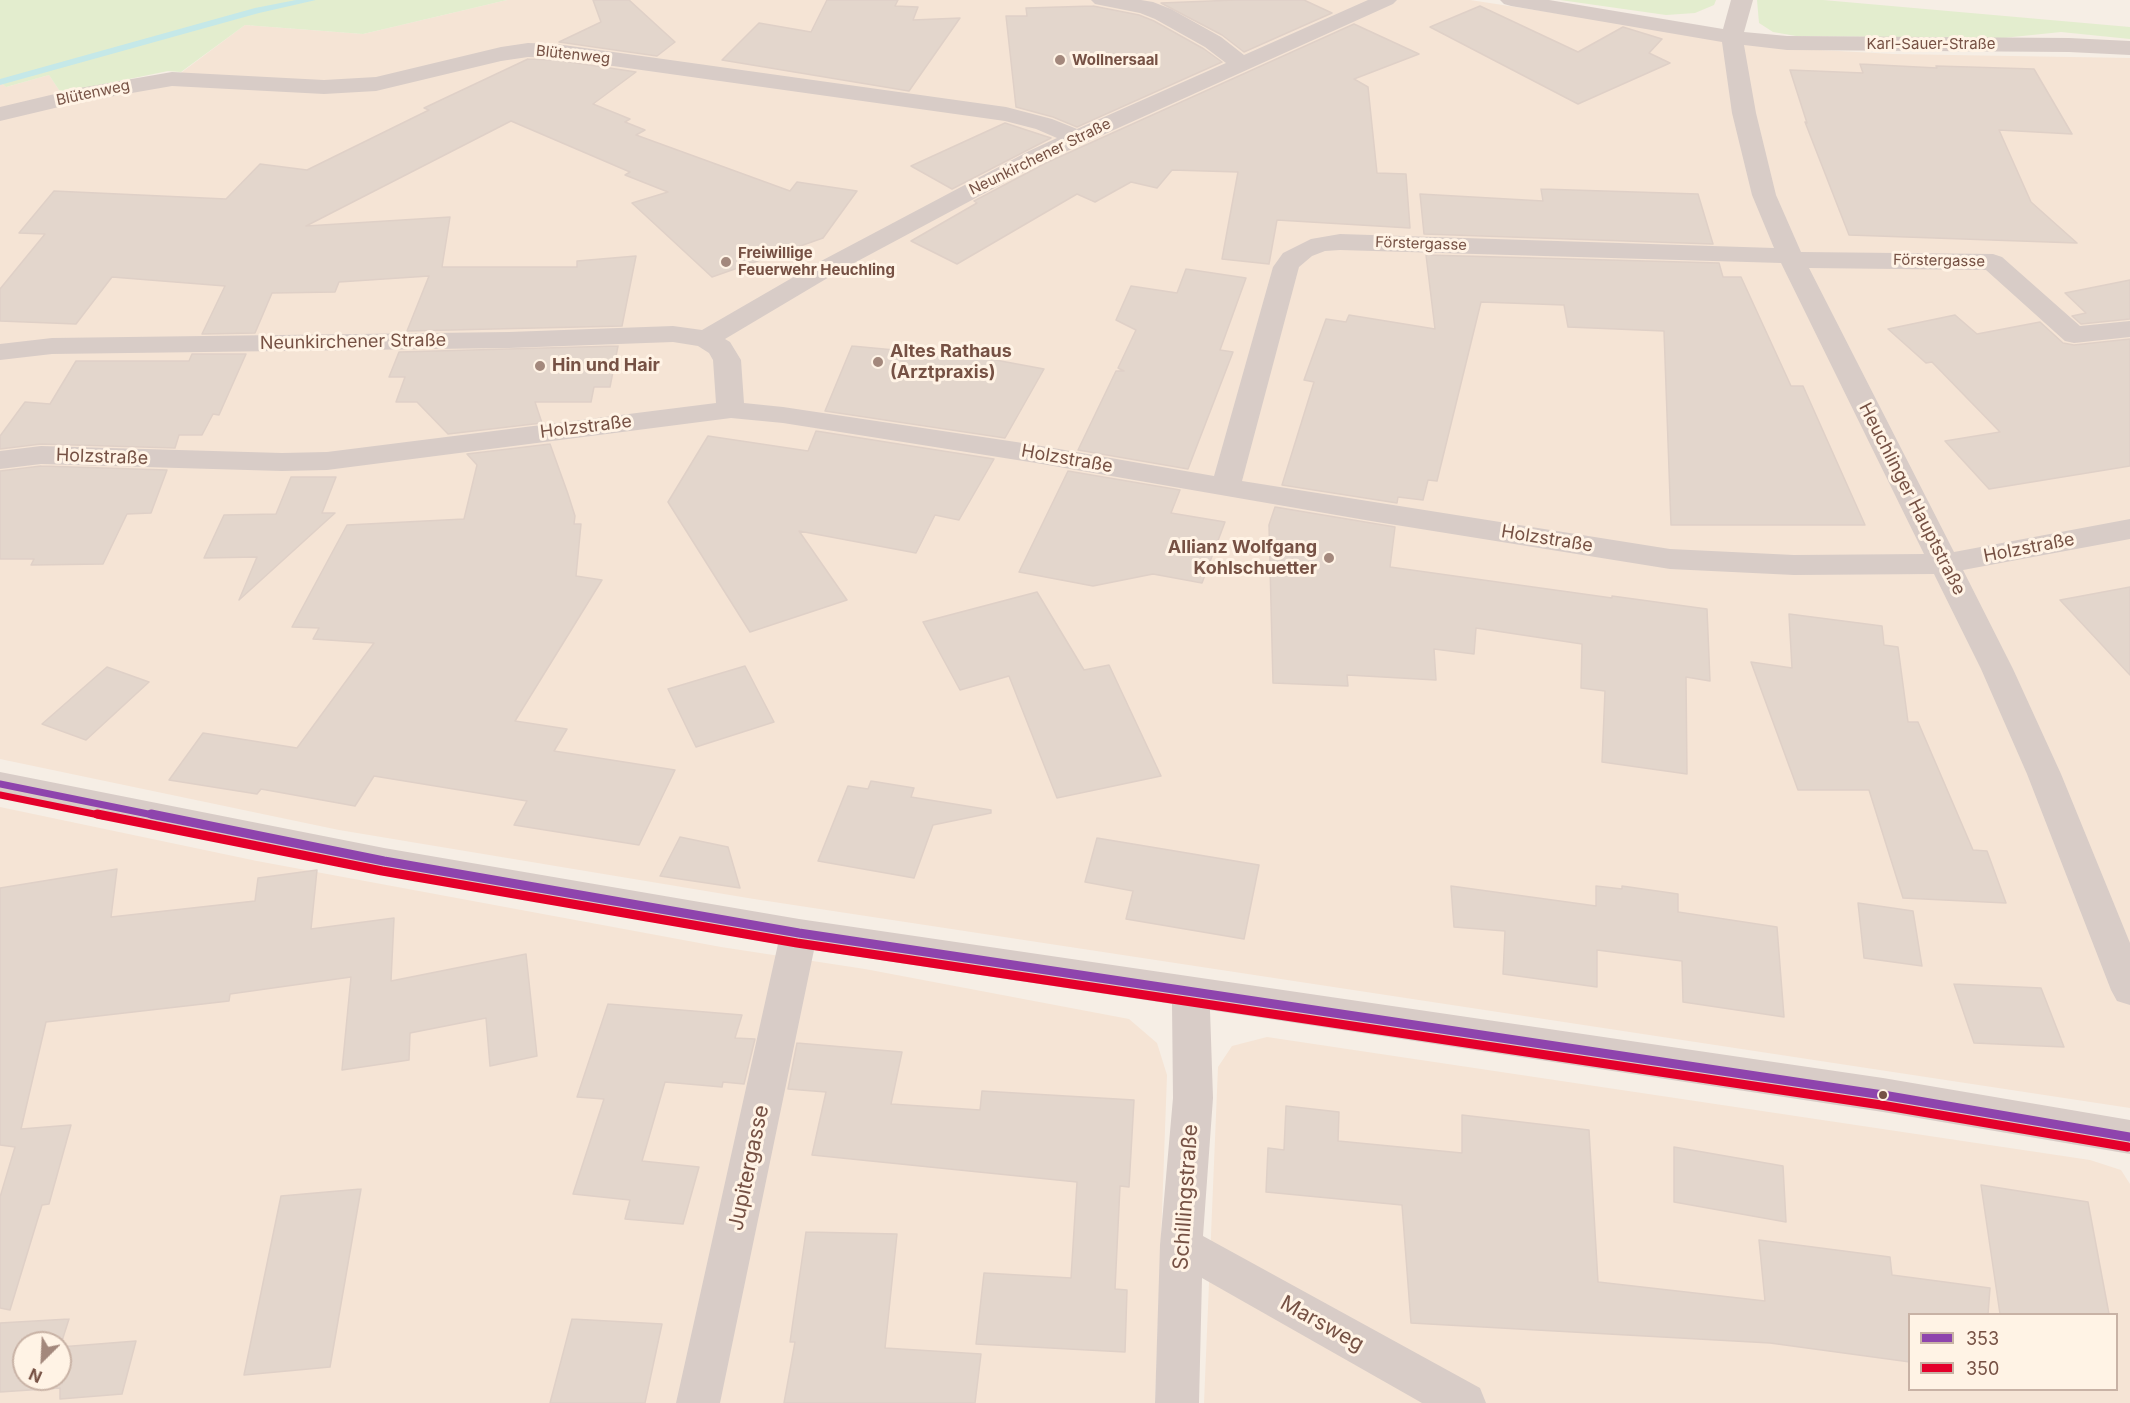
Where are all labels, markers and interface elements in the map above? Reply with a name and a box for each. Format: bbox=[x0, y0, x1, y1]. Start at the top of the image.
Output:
street label: Karl-Sauer-Straße bbox=[1866, 35, 1996, 53]
street label: Blütenweg bbox=[535, 42, 611, 68]
place label: Wollnersaal bbox=[1072, 51, 1158, 69]
marker: Wollnersaal bbox=[1053, 53, 1067, 67]
street label: Blütenweg bbox=[55, 76, 131, 110]
street label: Neunkirchener Straße bbox=[966, 115, 1114, 199]
street label: Förstergasse bbox=[1375, 233, 1467, 255]
place label: Freiwillige Feuerwehr Heuchling bbox=[738, 244, 895, 279]
street label: Förstergasse bbox=[1893, 251, 1985, 271]
marker: Freiwillige Feuerwehr Heuchling bbox=[719, 255, 733, 269]
street label: Neunkirchener Straße bbox=[260, 330, 446, 354]
place label: Altes Rathaus (Arztpraxis) bbox=[890, 341, 1012, 384]
place label: Hin und Hair bbox=[552, 355, 660, 377]
marker: Altes Rathaus (Arztpraxis) bbox=[871, 355, 885, 369]
marker: Hin und Hair bbox=[533, 359, 547, 373]
street label: Heuchlinger Hauptstraße bbox=[1854, 399, 1970, 599]
street label: Holzstraße bbox=[539, 411, 633, 443]
street label: Holzstraße bbox=[1020, 440, 1114, 478]
street label: Holzstraße bbox=[55, 445, 149, 469]
street label: Holzstraße bbox=[1500, 521, 1594, 557]
street label: Holzstraße bbox=[1982, 529, 2076, 567]
place label: Allianz Wolfgang Kohlschuetter bbox=[1168, 537, 1317, 580]
marker: Allianz Wolfgang Kohlschuetter bbox=[1322, 551, 1336, 565]
unlabelled marker bbox=[1877, 1089, 1889, 1101]
street label: Jupitergasse bbox=[723, 1103, 775, 1233]
street label: Schillingstraße bbox=[1168, 1123, 1204, 1271]
street label: Marsweg bbox=[1276, 1291, 1368, 1357]
legend bbox=[1908, 1313, 2118, 1391]
text: 353 bbox=[1966, 1328, 1999, 1349]
north arrow bbox=[12, 1331, 72, 1391]
text: 350 bbox=[1966, 1358, 1999, 1379]
text: N bbox=[26, 1364, 45, 1387]

